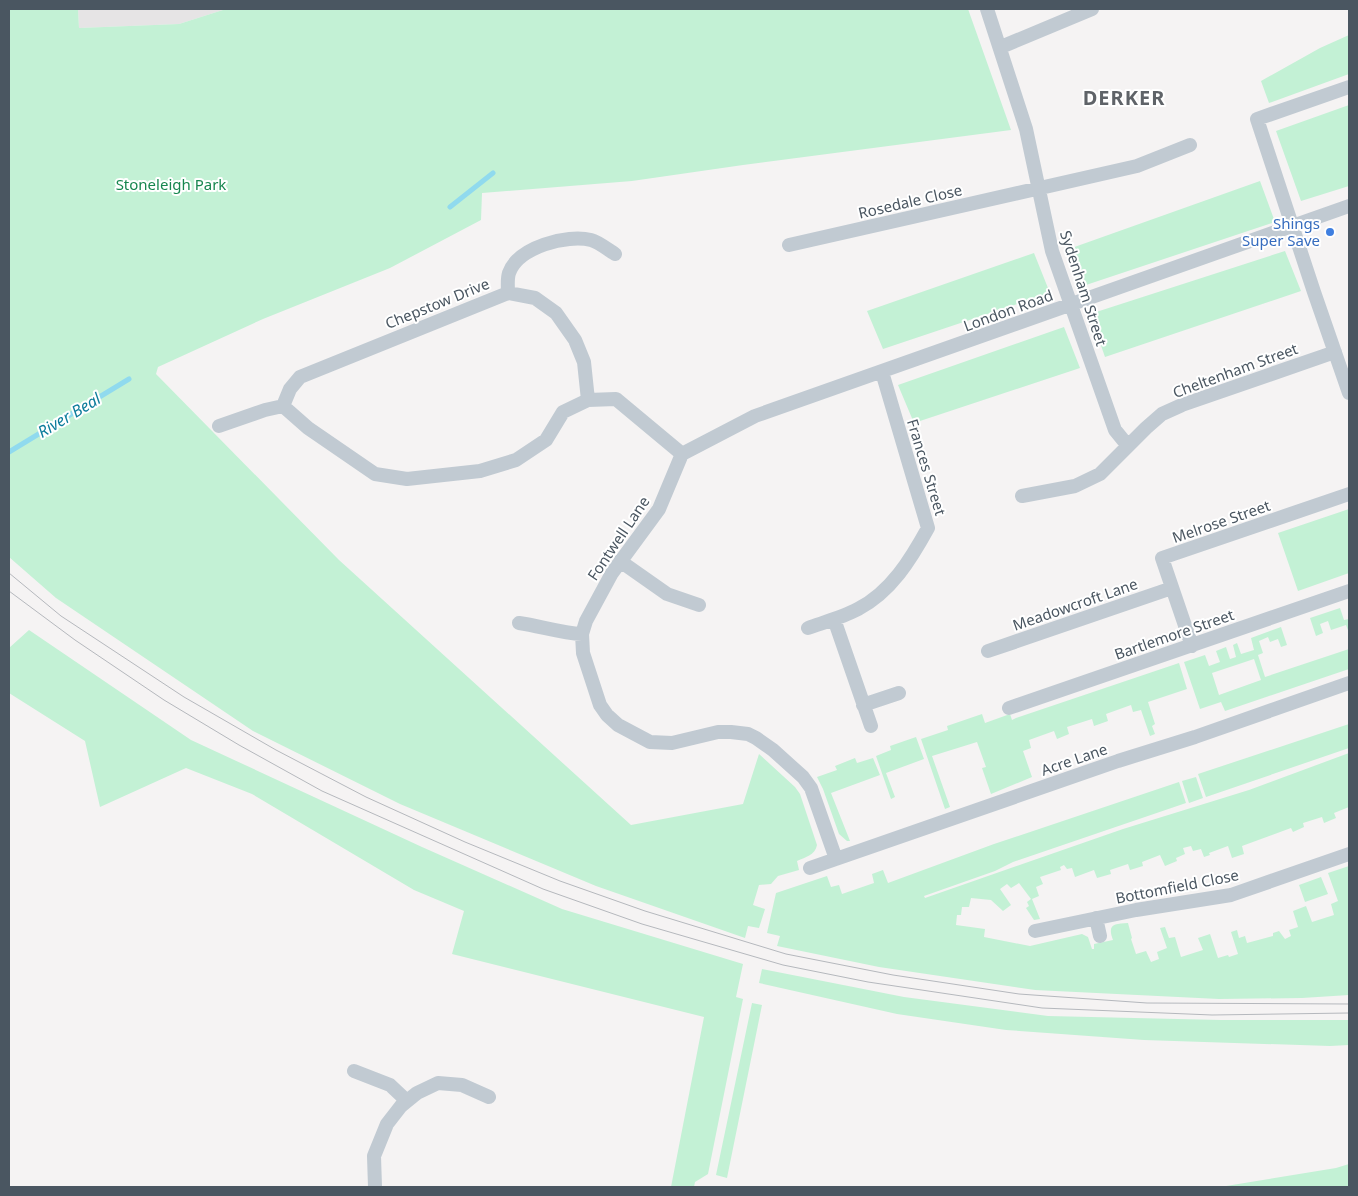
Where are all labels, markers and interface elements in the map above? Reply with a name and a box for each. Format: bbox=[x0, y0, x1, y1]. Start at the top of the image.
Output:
district label: DERKER bbox=[1083, 84, 1165, 111]
park label: Stoneleigh Park bbox=[116, 174, 226, 194]
street label: Rosedale Close bbox=[856, 179, 964, 223]
place label: Shings Super Save bbox=[1242, 213, 1320, 250]
marker: Shings Super Save bbox=[1324, 226, 1336, 238]
street label: Sydenham Street bbox=[1056, 228, 1112, 349]
street label: Chepstow Drive bbox=[382, 273, 492, 333]
street label: London Road bbox=[961, 285, 1055, 335]
street label: Cheltenham Street bbox=[1170, 338, 1301, 402]
water label: River Beal bbox=[33, 387, 105, 442]
street label: Frances Street bbox=[903, 416, 951, 518]
street label: Fontwell Lane bbox=[582, 492, 654, 584]
street label: Melrose Street bbox=[1169, 495, 1273, 547]
street label: Meadowcroft Lane bbox=[1010, 573, 1140, 635]
street label: Bartlemore Street bbox=[1111, 604, 1237, 664]
street label: Acre Lane bbox=[1038, 738, 1110, 780]
street label: Bottomfield Close bbox=[1114, 864, 1240, 908]

